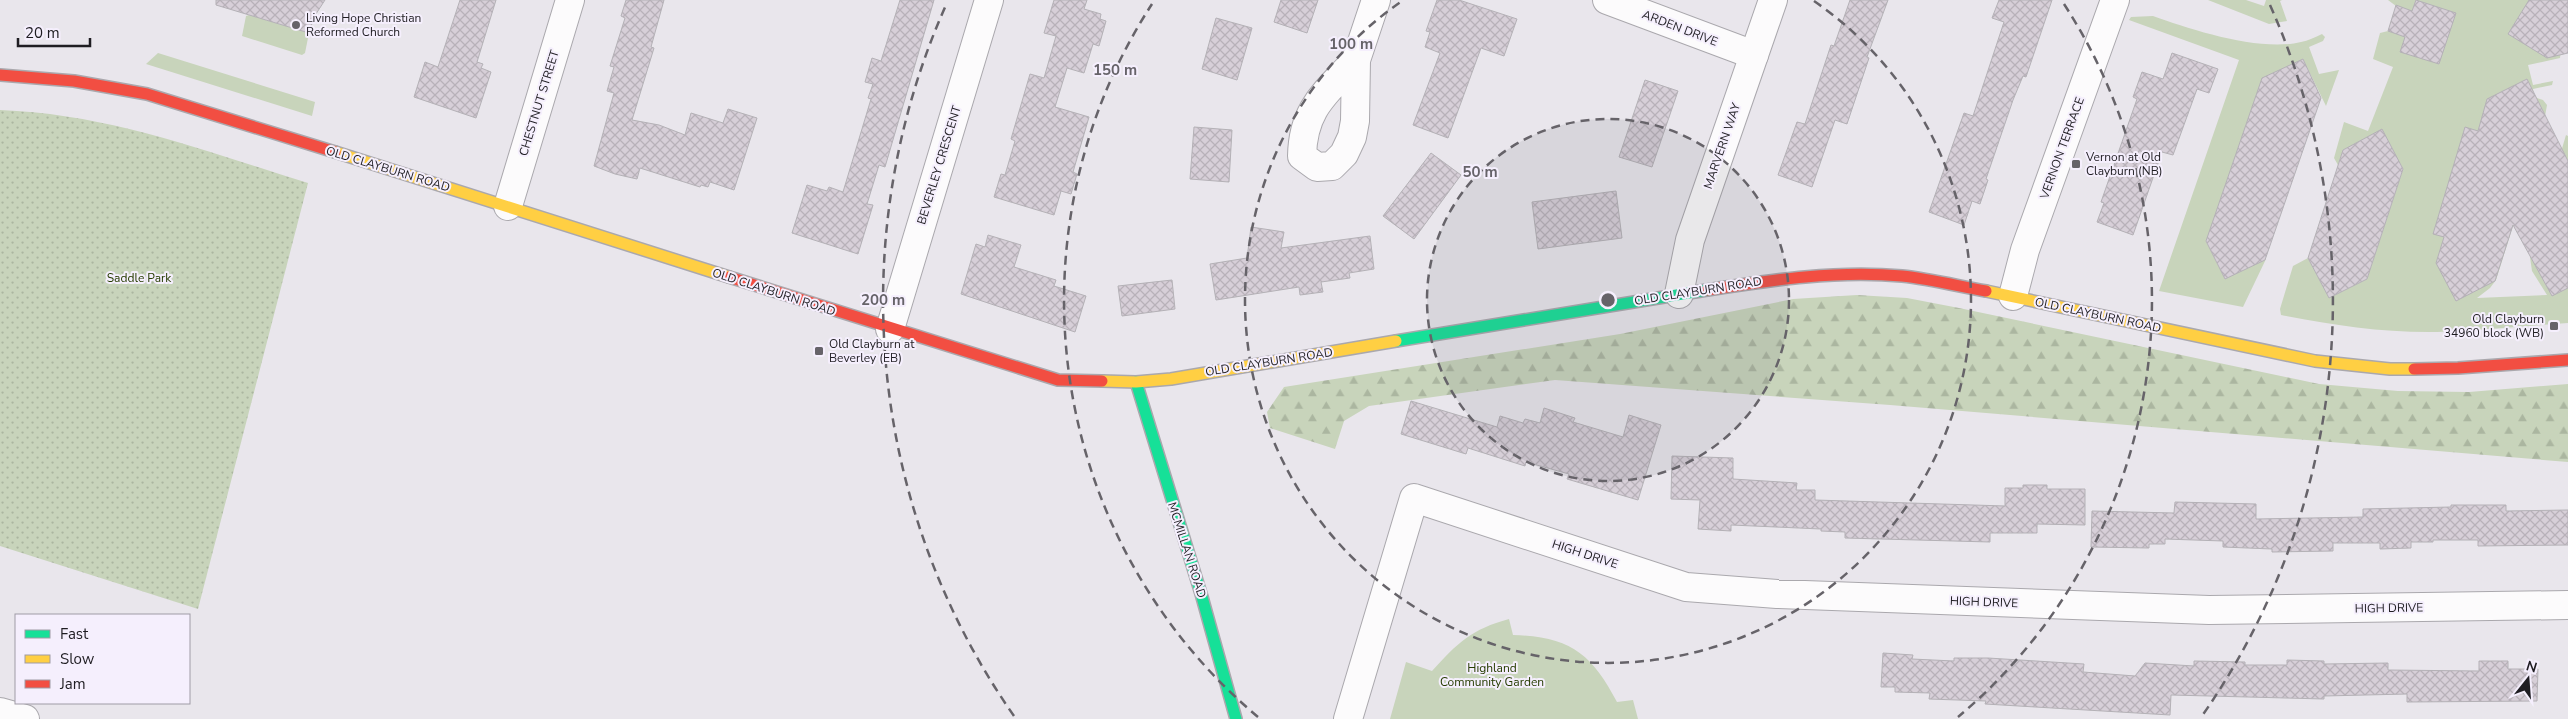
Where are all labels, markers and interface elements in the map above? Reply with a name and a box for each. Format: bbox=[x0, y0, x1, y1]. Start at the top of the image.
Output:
street label: ARDEN DRIVE bbox=[1640, 6, 1720, 50]
place label: Living Hope Christian Reformed Church bbox=[306, 10, 421, 40]
scale bar bbox=[18, 15, 90, 47]
marker: Living Hope Christian Reformed Church bbox=[290, 19, 302, 31]
text: 20 m bbox=[25, 23, 60, 43]
text: 100 m bbox=[1329, 34, 1373, 54]
street label: CHESTNUT STREET bbox=[515, 47, 563, 158]
text: 150 m bbox=[1093, 60, 1137, 80]
street label: VERNON TERRACE bbox=[2036, 95, 2088, 202]
street label: MARVERN WAY bbox=[1700, 100, 1744, 191]
street label: BEVERLEY CRESCENT bbox=[913, 103, 965, 226]
street label: OLD CLAYBURN ROAD bbox=[324, 143, 452, 196]
place label: Vernon at Old Clayburn (NB) bbox=[2085, 149, 2163, 179]
marker: Vernon at Old Clayburn (NB) bbox=[2070, 158, 2082, 170]
text: 50 m bbox=[1462, 162, 1498, 182]
street label: OLD CLAYBURN ROAD bbox=[710, 264, 838, 320]
park label: Saddle Park bbox=[107, 270, 172, 286]
street label: OLD CLAYBURN ROAD bbox=[1633, 273, 1763, 309]
text: 200 m bbox=[861, 290, 905, 310]
centre of rings bbox=[1599, 291, 1617, 309]
street label: OLD CLAYBURN ROAD bbox=[2033, 294, 2163, 336]
place label: Old Clayburn 34960 block (WB) bbox=[2444, 311, 2544, 341]
marker: Old Clayburn 34960 block (WB) bbox=[2548, 320, 2560, 332]
place label: Old Clayburn at Beverley (EB) bbox=[829, 336, 915, 366]
street label: OLD CLAYBURN ROAD bbox=[1204, 344, 1334, 380]
marker: Old Clayburn at Beverley (EB) bbox=[813, 345, 825, 357]
street label: MCMILLAN ROAD bbox=[1164, 500, 1210, 600]
street label: HIGH DRIVE bbox=[1550, 536, 1620, 572]
street label: HIGH DRIVE bbox=[1950, 593, 2018, 611]
street label: HIGH DRIVE bbox=[2355, 599, 2423, 617]
legend bbox=[15, 614, 190, 704]
text: Fast bbox=[60, 624, 89, 644]
text: Slow bbox=[60, 649, 95, 669]
north arrow bbox=[2503, 654, 2553, 704]
text: N bbox=[2524, 656, 2539, 678]
park label: Highland Community Garden bbox=[1440, 660, 1544, 690]
text: Jam bbox=[59, 674, 86, 694]

